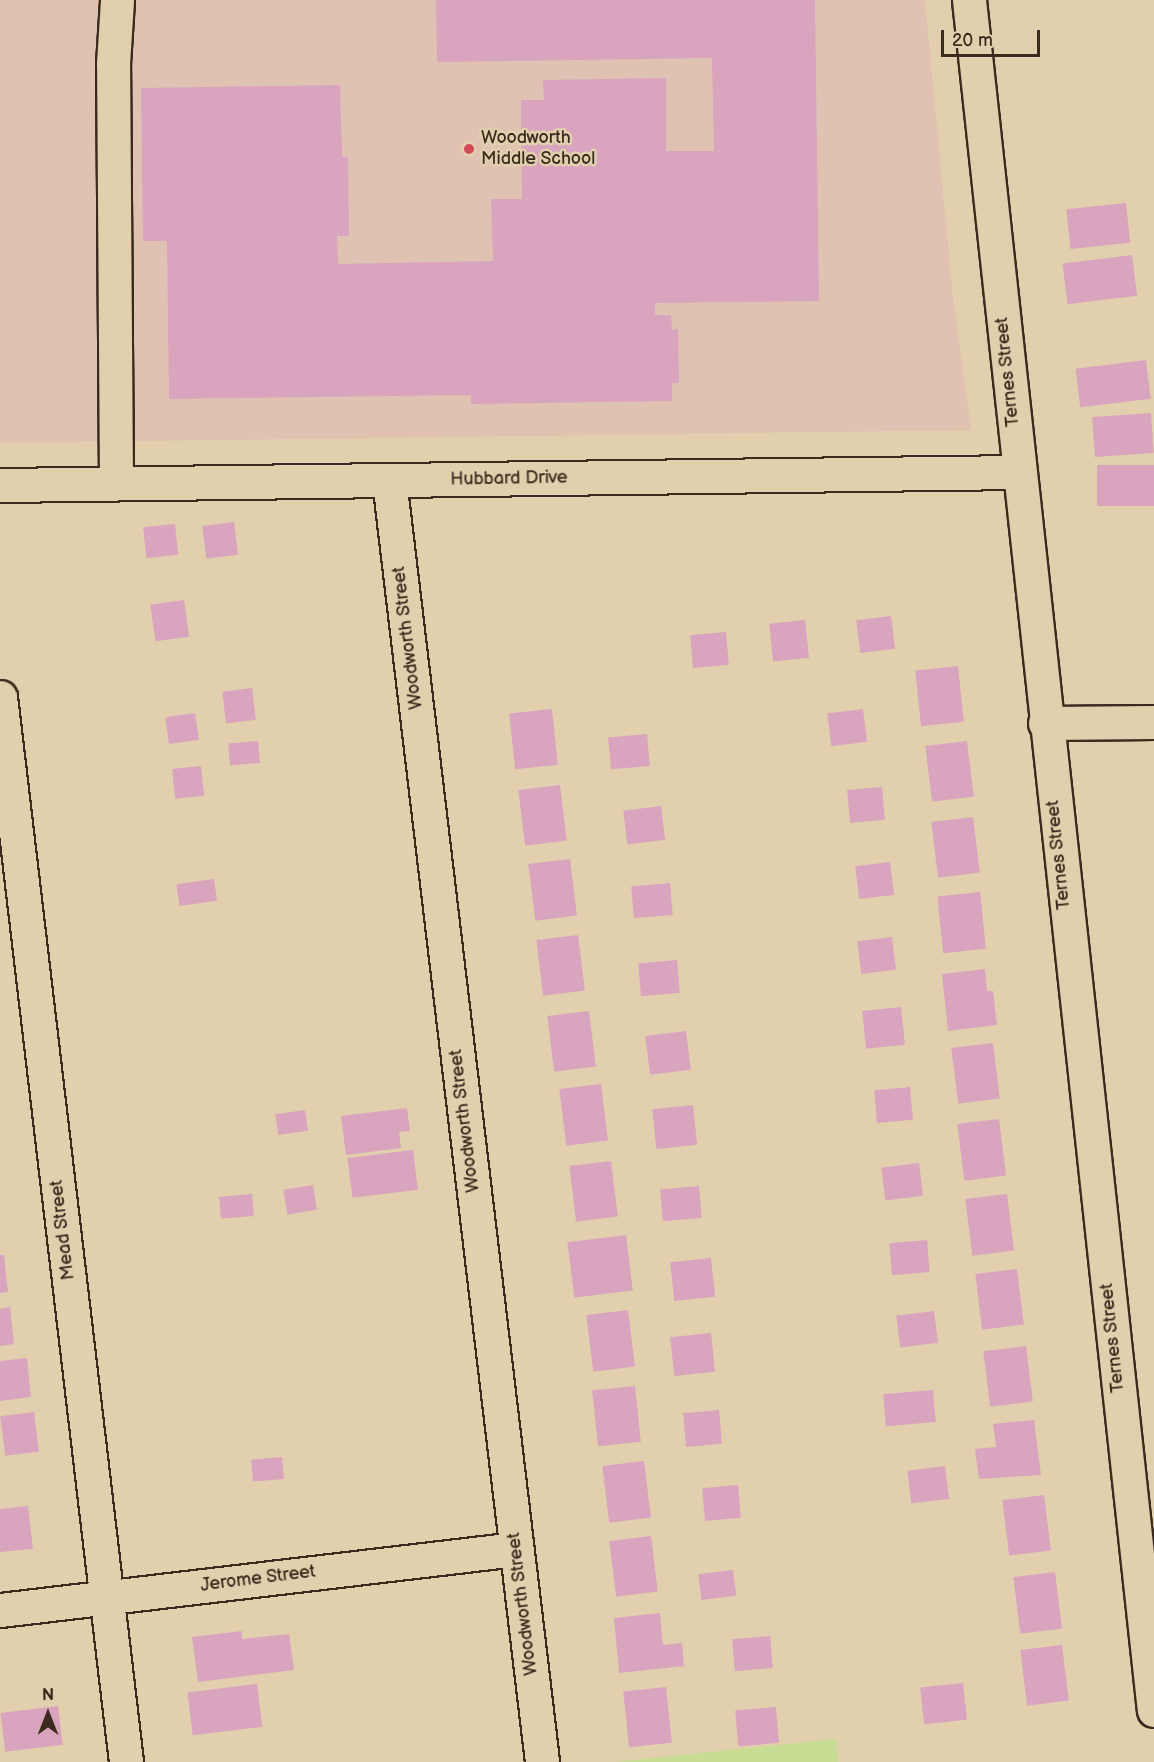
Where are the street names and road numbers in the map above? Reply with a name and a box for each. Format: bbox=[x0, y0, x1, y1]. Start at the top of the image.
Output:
street label: Ternes Street bbox=[992, 316, 1024, 428]
street label: Hubbard Drive bbox=[450, 467, 568, 491]
street label: Woodworth Street bbox=[389, 565, 427, 711]
street label: Ternes Street bbox=[1043, 799, 1075, 911]
street label: Woodworth Street bbox=[446, 1048, 484, 1194]
street label: Mead Street bbox=[46, 1179, 80, 1281]
street label: Ternes Street bbox=[1097, 1282, 1129, 1394]
street label: Woodworth Street bbox=[504, 1531, 542, 1677]
street label: Jerome Street bbox=[199, 1561, 317, 1597]

